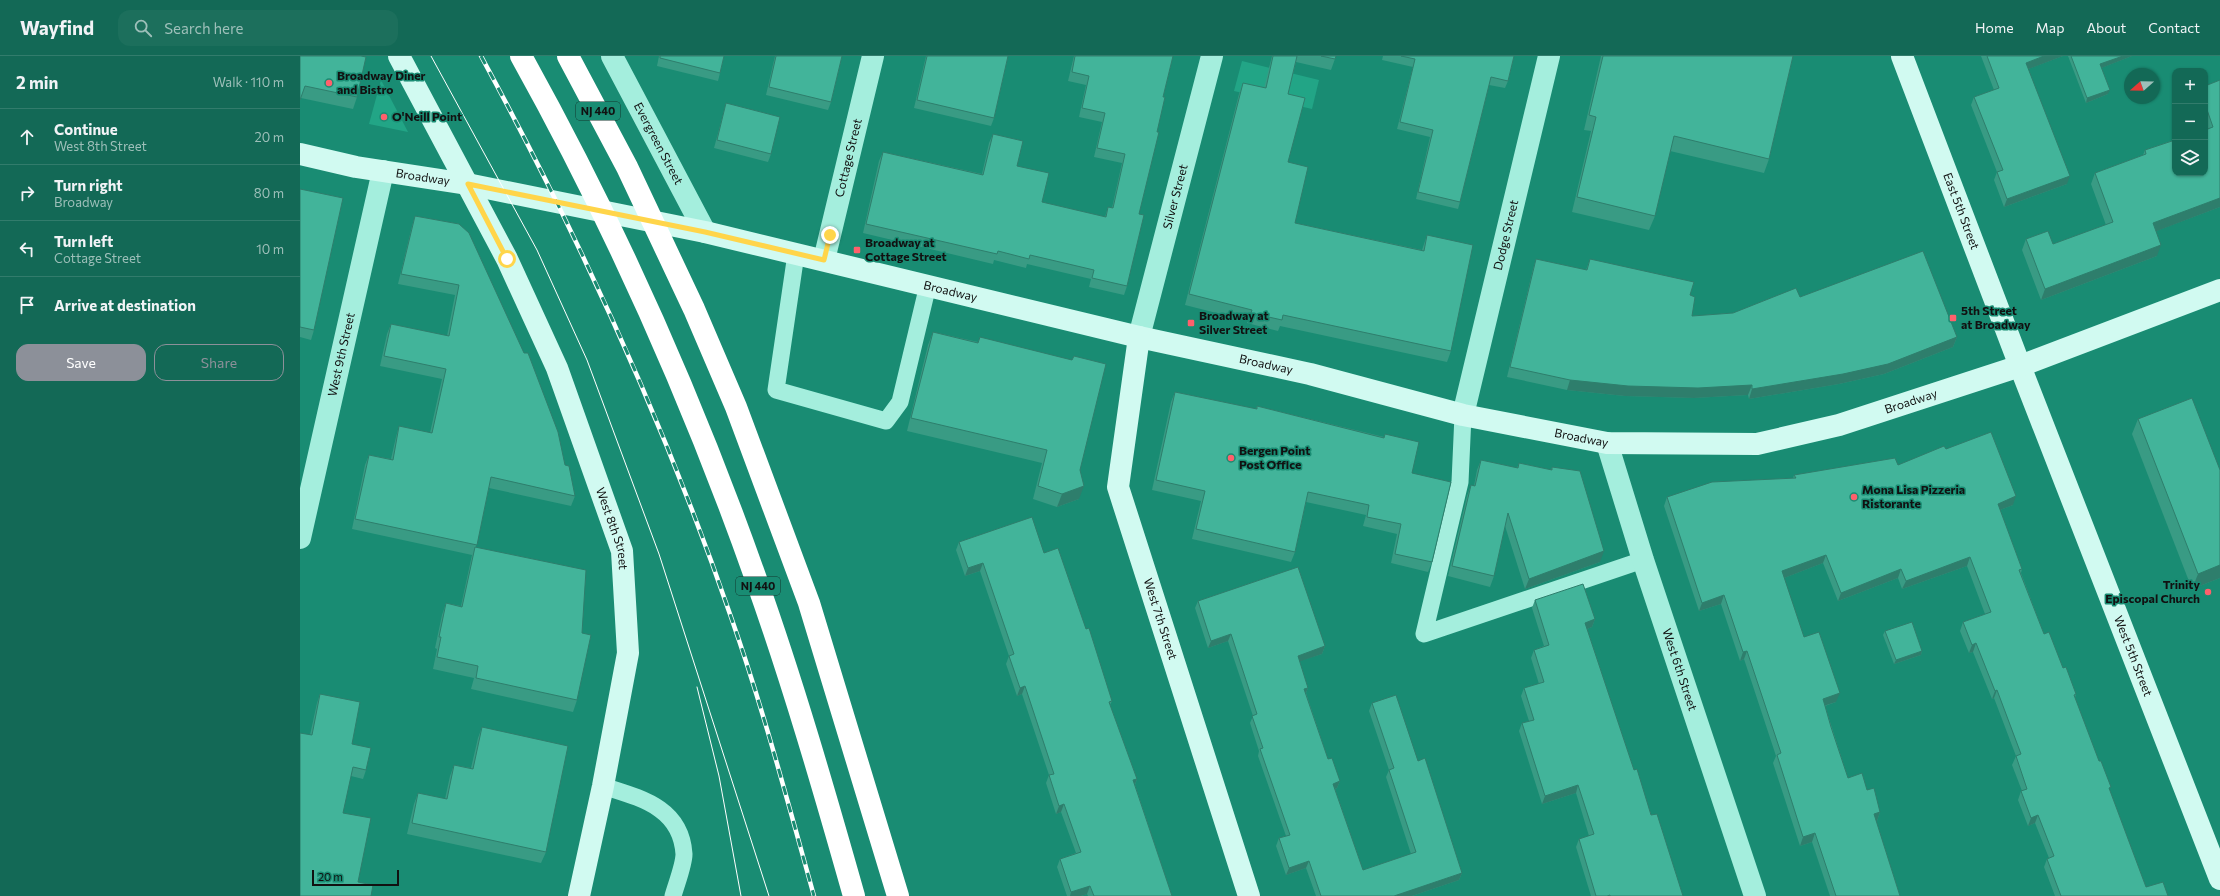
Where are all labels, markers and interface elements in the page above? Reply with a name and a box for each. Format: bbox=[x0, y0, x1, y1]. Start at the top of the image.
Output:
search box bbox=[118, 10, 398, 46]
text: Wayfind bbox=[20, 16, 94, 39]
icon: search bbox=[132, 17, 154, 39]
text: Search here bbox=[164, 19, 244, 37]
text: Home bbox=[1975, 19, 2014, 36]
text: Map bbox=[2036, 19, 2064, 36]
text: About bbox=[2086, 19, 2126, 36]
text: Contact bbox=[2148, 19, 2200, 36]
place label: Broadway Diner and Bistro bbox=[337, 68, 426, 96]
north arrow bbox=[2124, 68, 2160, 104]
map controls bbox=[2172, 68, 2208, 176]
button: + bbox=[2172, 68, 2208, 104]
text: 2 min bbox=[16, 72, 58, 93]
text: Walk · 110 m bbox=[213, 74, 284, 90]
marker: Broadway Diner and Bistro bbox=[324, 78, 334, 88]
street label: Evergreen Street bbox=[632, 100, 687, 187]
road number: NJ 440 bbox=[576, 102, 620, 120]
button: − bbox=[2172, 104, 2208, 140]
place label: O'Neill Point bbox=[392, 109, 462, 123]
marker: O'Neill Point bbox=[379, 112, 389, 122]
street label: Cottage Street bbox=[831, 117, 864, 198]
text: Continue bbox=[54, 120, 118, 138]
icon: ahead bbox=[16, 126, 38, 148]
text: 20 m bbox=[255, 129, 284, 145]
text: West 8th Street bbox=[54, 138, 147, 154]
button: layers bbox=[2172, 140, 2208, 176]
street label: Silver Street bbox=[1159, 162, 1190, 230]
street label: Broadway bbox=[395, 165, 451, 187]
street label: East 5th Street bbox=[1941, 170, 1983, 251]
text: Turn right bbox=[54, 176, 123, 194]
icon: right bbox=[16, 182, 38, 204]
text: 80 m bbox=[254, 185, 284, 201]
text: Broadway bbox=[54, 194, 113, 210]
street label: Dodge Street bbox=[1490, 198, 1520, 271]
route end bbox=[821, 226, 839, 244]
text: Turn left bbox=[54, 232, 113, 250]
place label: Broadway at Cottage Street bbox=[865, 235, 946, 263]
icon: left bbox=[16, 238, 38, 260]
text: 10 m bbox=[256, 241, 284, 257]
marker: Broadway at Cottage Street bbox=[852, 245, 862, 255]
text: Cottage Street bbox=[54, 250, 141, 266]
route start bbox=[498, 250, 516, 268]
street label: Broadway bbox=[922, 277, 979, 304]
icon: arrive bbox=[16, 294, 38, 316]
text: Arrive at destination bbox=[54, 296, 196, 314]
place label: 5th Street at Broadway bbox=[1961, 303, 2031, 331]
place label: Broadway at Silver Street bbox=[1199, 308, 1269, 336]
street label: West 9th Street bbox=[324, 311, 357, 398]
marker: 5th Street at Broadway bbox=[1948, 313, 1958, 323]
marker: Broadway at Silver Street bbox=[1186, 318, 1196, 328]
button: Save bbox=[16, 344, 146, 381]
button: Share bbox=[154, 344, 284, 381]
street label: Broadway bbox=[1238, 351, 1294, 376]
street label: Broadway bbox=[1883, 385, 1939, 416]
street label: Broadway bbox=[1553, 425, 1610, 449]
place label: Bergen Point Post Office bbox=[1239, 443, 1310, 471]
marker: Bergen Point Post Office bbox=[1226, 453, 1236, 463]
place label: Mona Lisa Pizzeria Ristorante bbox=[1862, 482, 1965, 510]
street label: West 8th Street bbox=[594, 485, 631, 570]
marker: Mona Lisa Pizzeria Ristorante bbox=[1849, 492, 1859, 502]
street label: West 7th Street bbox=[1142, 576, 1181, 661]
road number: NJ 440 bbox=[736, 577, 780, 595]
place label: Trinity Episcopal Church bbox=[2105, 577, 2200, 605]
marker: Trinity Episcopal Church bbox=[2203, 587, 2213, 597]
street label: West 5th Street bbox=[2112, 613, 2156, 698]
street label: West 6th Street bbox=[1660, 626, 1701, 712]
scale bar bbox=[312, 868, 399, 887]
text: 20 m bbox=[318, 870, 343, 883]

